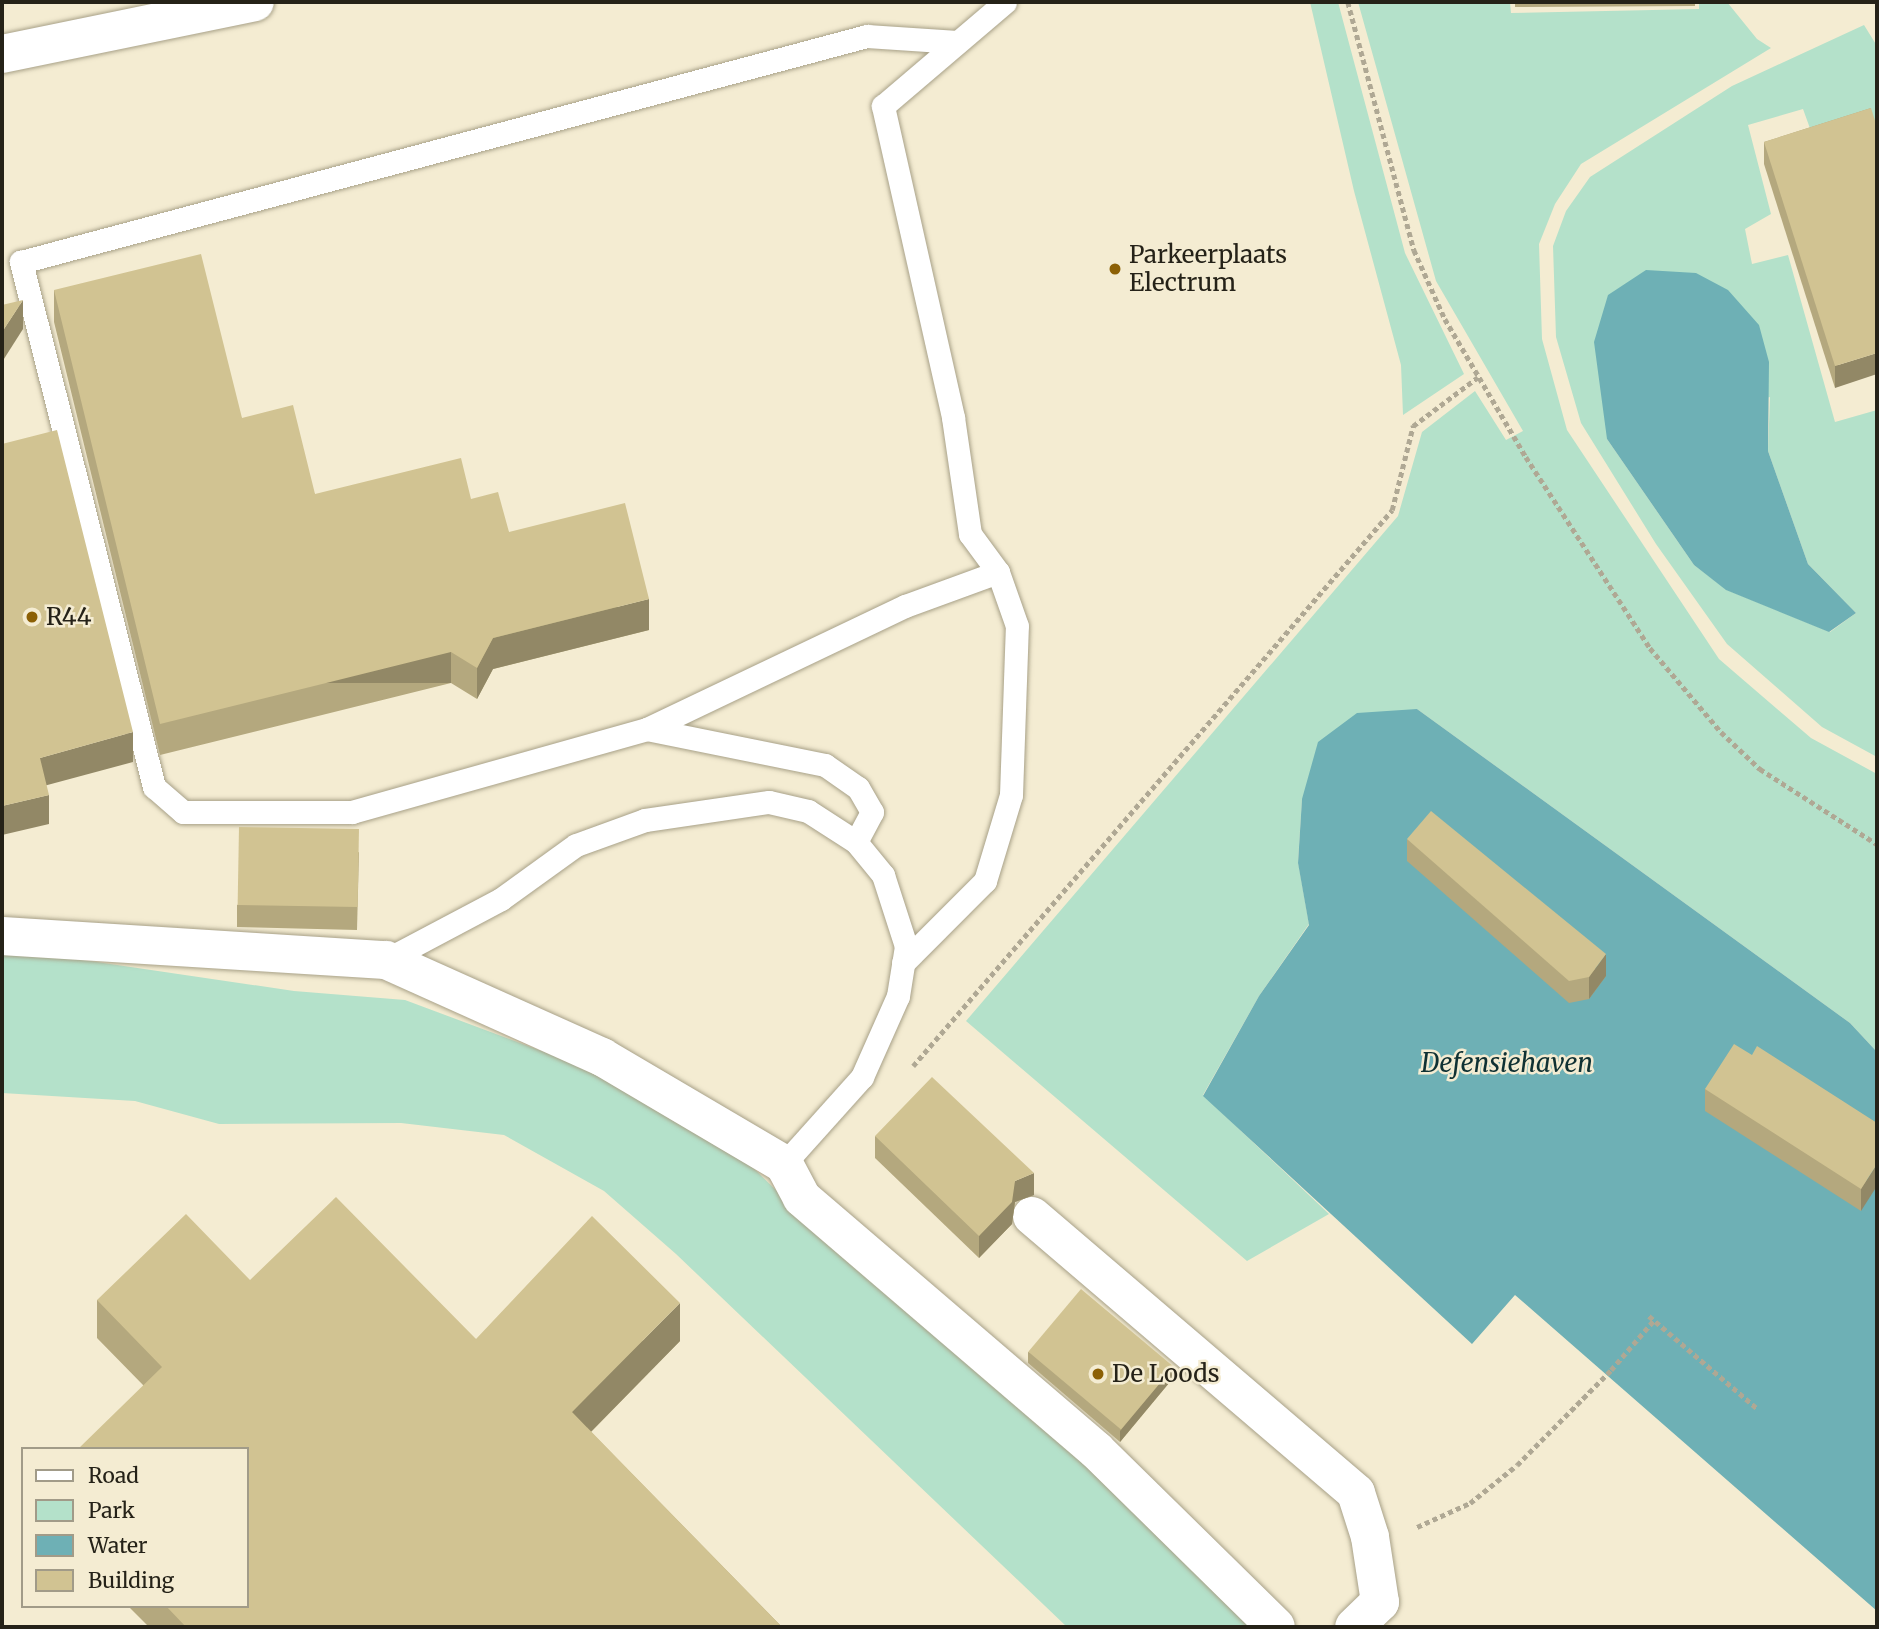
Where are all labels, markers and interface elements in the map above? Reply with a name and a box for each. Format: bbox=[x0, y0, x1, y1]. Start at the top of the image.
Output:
place label: Parkeerplaats Electrum bbox=[1129, 241, 1287, 297]
marker: Parkeerplaats Electrum bbox=[1107, 261, 1123, 277]
place label: R44 bbox=[46, 603, 91, 631]
marker: R44 bbox=[24, 609, 40, 625]
water label: Defensiehaven bbox=[1421, 1047, 1593, 1079]
place label: De Loods bbox=[1112, 1360, 1220, 1388]
marker: De Loods bbox=[1090, 1366, 1106, 1382]
legend bbox=[21, 1447, 248, 1608]
text: Road bbox=[88, 1462, 139, 1489]
text: Park bbox=[88, 1497, 135, 1524]
text: Water bbox=[88, 1532, 147, 1559]
text: Building bbox=[88, 1567, 174, 1594]

